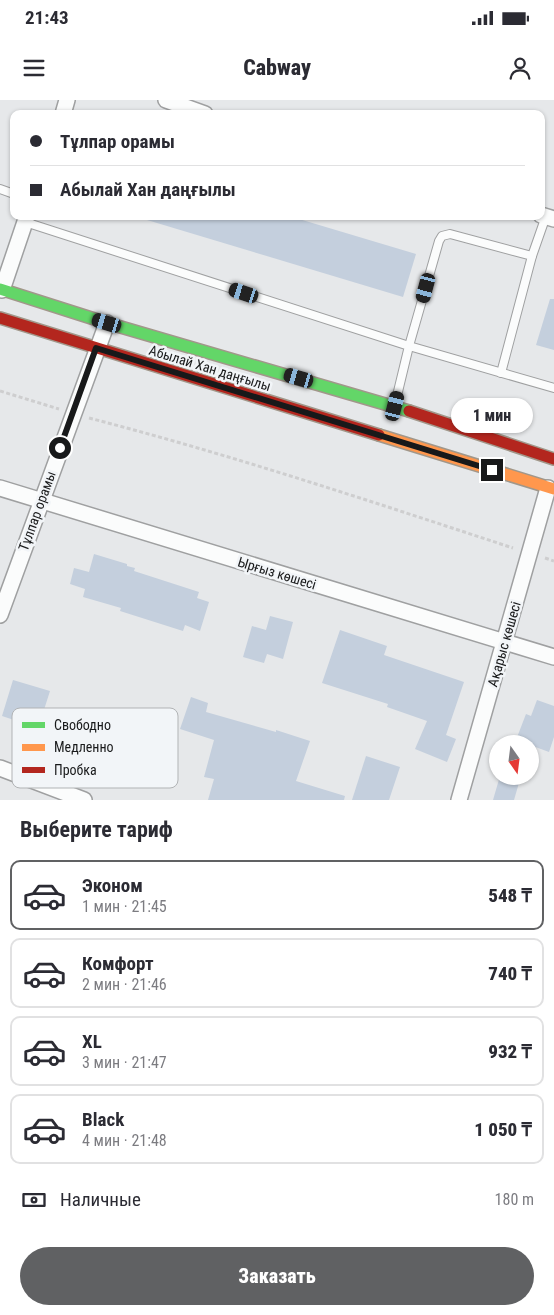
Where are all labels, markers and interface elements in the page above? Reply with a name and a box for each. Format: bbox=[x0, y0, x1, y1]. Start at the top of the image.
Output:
text: 21:43 bbox=[25, 6, 69, 29]
icon: menu bbox=[20, 54, 48, 82]
icon: person bbox=[506, 54, 534, 82]
text: Cabway bbox=[243, 55, 311, 80]
text: Тұлпар орамы bbox=[60, 130, 175, 153]
text: Абылай Хан даңғылы bbox=[60, 178, 236, 201]
car bbox=[414, 272, 437, 304]
car bbox=[227, 281, 260, 305]
car bbox=[90, 311, 123, 335]
street label: Абылай Хан даңғылы bbox=[147, 342, 273, 394]
car bbox=[282, 367, 315, 389]
car bbox=[384, 390, 405, 422]
callout: 1 мин bbox=[451, 398, 533, 432]
text: 1 мин bbox=[473, 406, 511, 425]
route start bbox=[49, 437, 71, 459]
route end bbox=[481, 459, 503, 481]
street label: Тұлпар орамы bbox=[15, 469, 59, 553]
street label: Ырғыз көшесі bbox=[236, 553, 318, 593]
street label: Ақарыс көшесі bbox=[484, 600, 524, 688]
legend bbox=[12, 708, 178, 788]
text: Свободно bbox=[54, 717, 111, 733]
north arrow bbox=[489, 735, 539, 785]
map controls bbox=[489, 735, 539, 785]
text: Медленно bbox=[54, 739, 114, 755]
text: Пробка bbox=[54, 762, 97, 778]
text: Выберите тариф bbox=[20, 817, 173, 842]
icon: car bbox=[22, 873, 67, 918]
text: Эконом bbox=[82, 874, 143, 897]
text: 548 ₸ bbox=[488, 884, 532, 907]
text: 1 мин · 21:45 bbox=[82, 897, 167, 916]
icon: car bbox=[22, 951, 67, 996]
text: Комфорт bbox=[82, 952, 154, 975]
text: 740 ₸ bbox=[488, 962, 532, 985]
text: 2 мин · 21:46 bbox=[82, 975, 167, 994]
icon: car bbox=[22, 1029, 67, 1074]
text: XL bbox=[82, 1030, 102, 1053]
text: 932 ₸ bbox=[488, 1040, 532, 1063]
text: 3 мин · 21:47 bbox=[82, 1053, 167, 1072]
icon: car bbox=[22, 1107, 67, 1152]
text: Black bbox=[82, 1108, 124, 1131]
text: 1 050 ₸ bbox=[474, 1118, 532, 1141]
text: 4 мин · 21:48 bbox=[82, 1131, 167, 1150]
icon: cash bbox=[20, 1186, 48, 1214]
text: Наличные bbox=[60, 1188, 141, 1211]
text: 180 m bbox=[495, 1190, 534, 1209]
button: Заказать bbox=[20, 1247, 534, 1305]

